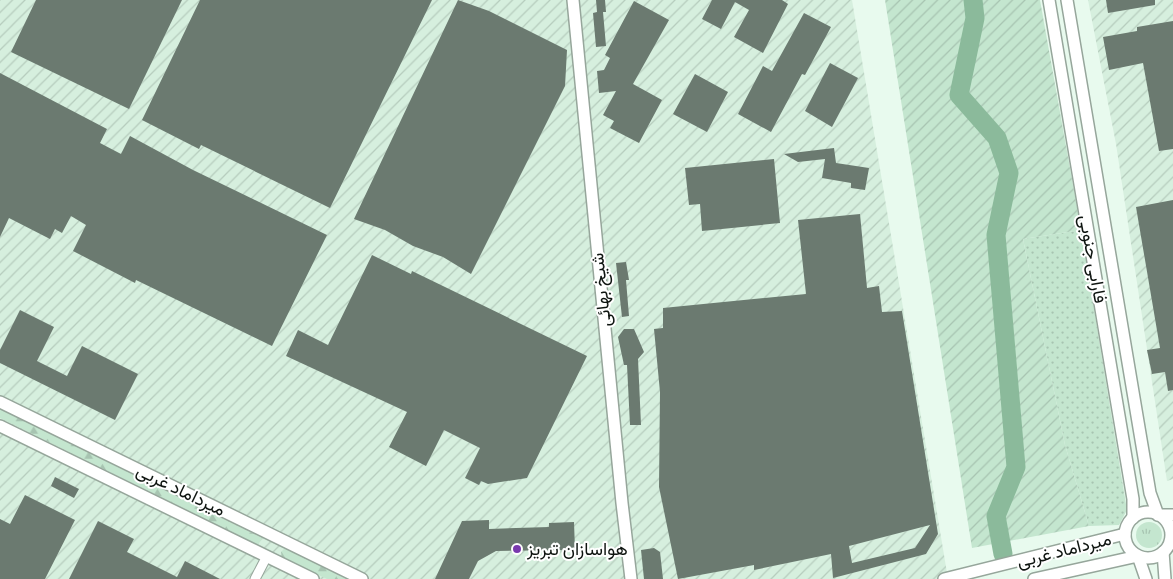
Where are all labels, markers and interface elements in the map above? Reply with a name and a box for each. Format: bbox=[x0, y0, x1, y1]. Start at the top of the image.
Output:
street label: فارابی جنوبی bbox=[1074, 213, 1112, 305]
street label: شیخ بهائی bbox=[586, 252, 617, 328]
street label: میرداماد غربی bbox=[133, 459, 229, 521]
street label: میرداماد غربی bbox=[1015, 528, 1113, 572]
place label: هواسازان تبریز bbox=[526, 538, 628, 560]
marker: هواسازان تبریز bbox=[511, 543, 523, 555]

